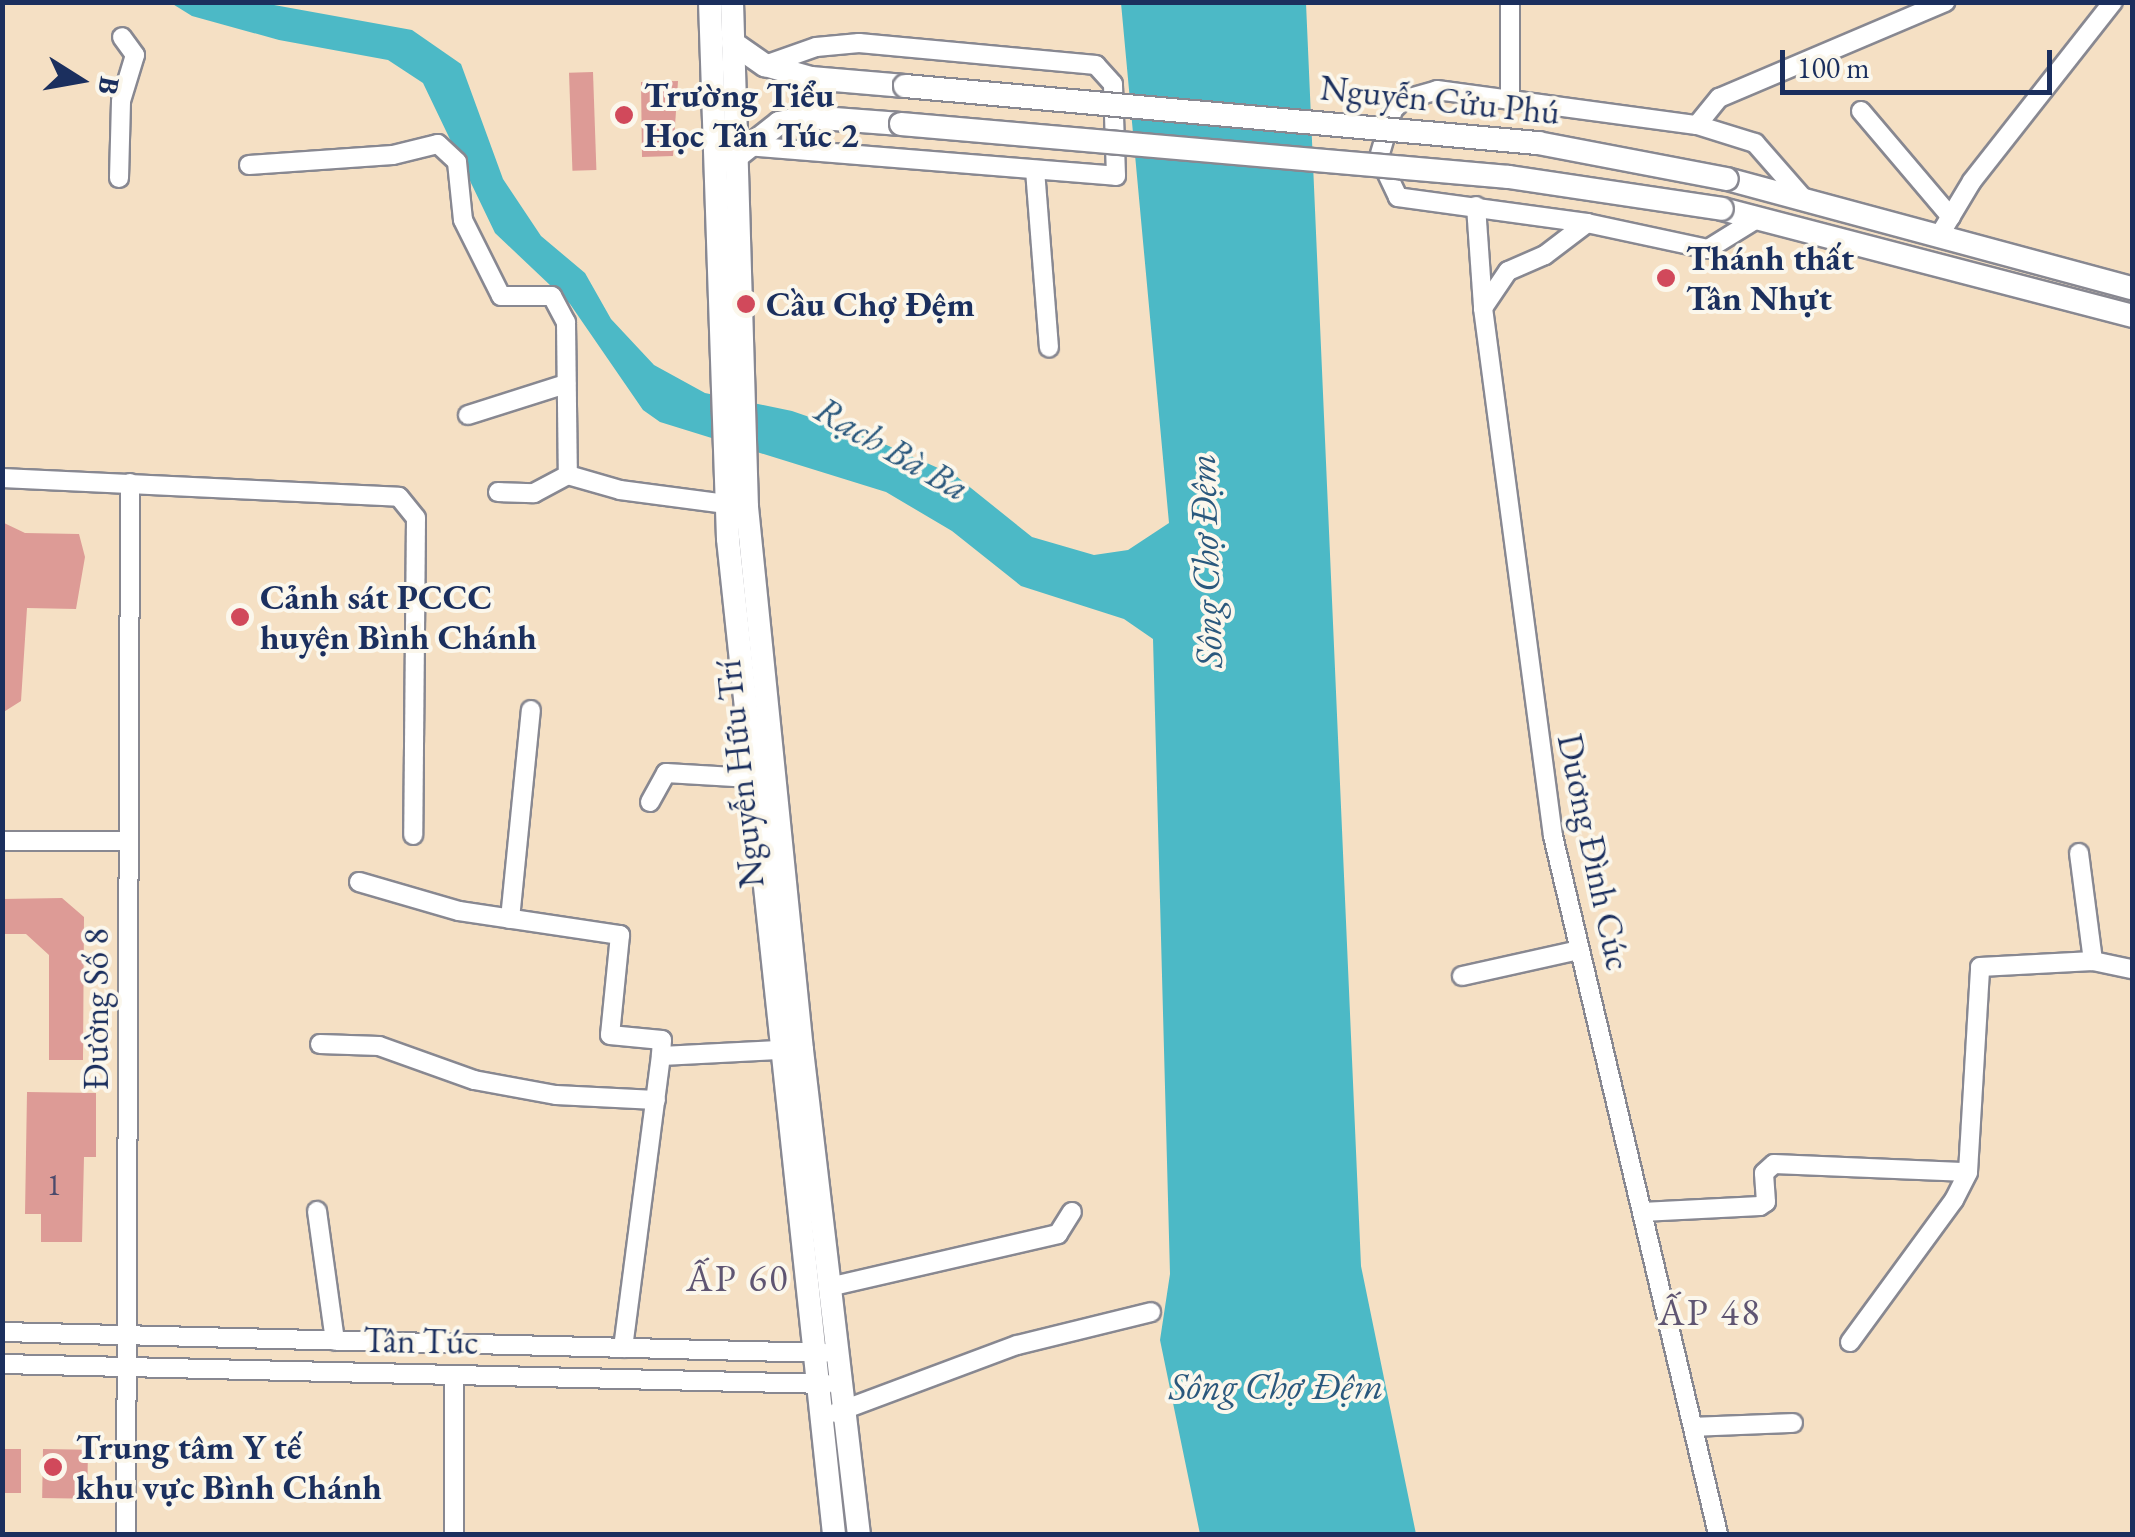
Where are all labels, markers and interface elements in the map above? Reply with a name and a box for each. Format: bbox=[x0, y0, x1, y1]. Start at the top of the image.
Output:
north arrow bbox=[30, 30, 130, 130]
scale bar bbox=[1785, 30, 2058, 92]
text: 100 m bbox=[1797, 48, 1870, 87]
street label: Nguyễn Cửu Phú bbox=[1318, 67, 1562, 133]
text: B bbox=[90, 74, 129, 98]
place label: Trường Tiểu Học Tân Túc 2 bbox=[644, 74, 859, 156]
marker: Trường Tiểu Học Tân Túc 2 bbox=[613, 104, 635, 126]
place label: Thánh thất Tân Nhựt bbox=[1686, 237, 1854, 319]
marker: Thánh thất Tân Nhựt bbox=[1655, 267, 1677, 289]
place label: Cầu Chợ Đệm bbox=[766, 283, 975, 325]
marker: Cầu Chợ Đệm bbox=[735, 293, 757, 315]
water label: Rạch Bà Ba bbox=[807, 386, 977, 510]
water label: Sông Chợ Đệm bbox=[1178, 453, 1232, 669]
place label: Cảnh sát PCCC huyện Bình Chánh bbox=[260, 576, 537, 658]
marker: Cảnh sát PCCC huyện Bình Chánh bbox=[229, 606, 251, 628]
street label: Nguyễn Hữu Trí bbox=[707, 658, 773, 890]
street label: Dương Đình Cúc bbox=[1548, 730, 1640, 974]
street label: Đường Số 8 bbox=[75, 928, 117, 1090]
house number: 1 bbox=[47, 1167, 61, 1203]
district label: ẤP 60 bbox=[686, 1255, 790, 1301]
district label: ẤP 48 bbox=[1658, 1289, 1762, 1335]
street label: Tân Túc bbox=[363, 1319, 479, 1363]
water label: Sông Chợ Đệm bbox=[1169, 1363, 1383, 1409]
place label: Trung tâm Y tế khu vực Bình Chánh bbox=[76, 1426, 382, 1508]
marker: Trung tâm Y tế khu vực Bình Chánh bbox=[40, 1454, 66, 1480]

